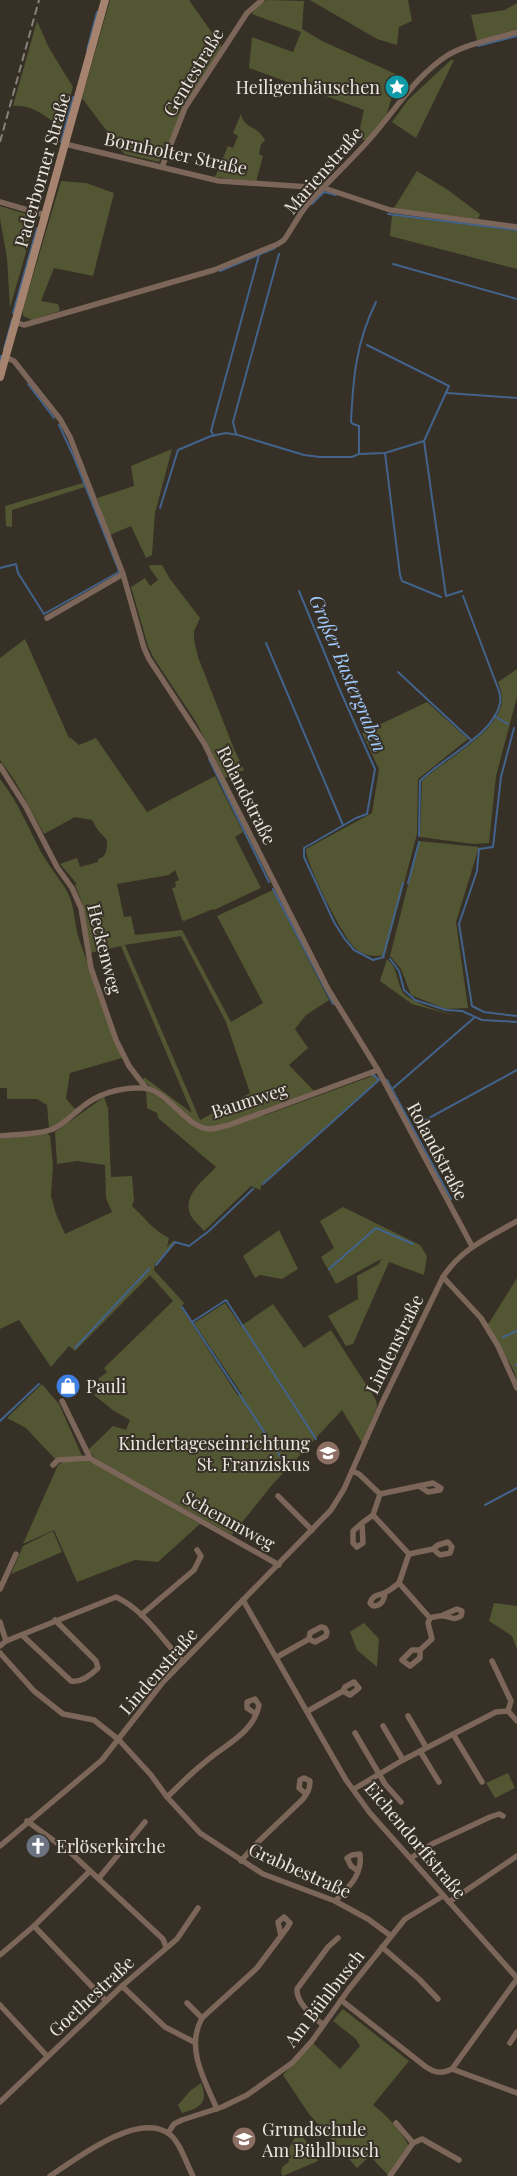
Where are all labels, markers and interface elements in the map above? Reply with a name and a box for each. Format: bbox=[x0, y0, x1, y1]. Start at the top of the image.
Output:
street label: Gentestraße bbox=[157, 23, 229, 121]
place icon: Heiligenhäuschen bbox=[384, 74, 410, 100]
place label: Heiligenhäuschen bbox=[235, 75, 380, 99]
street label: Paderborner Straße bbox=[9, 90, 75, 250]
street label: Marienstraße bbox=[278, 121, 368, 219]
street label: Bornholter Straße bbox=[102, 126, 250, 180]
water label: Großer Bastergraben bbox=[304, 590, 394, 756]
street label: Rolandstraße bbox=[212, 742, 282, 848]
street label: Heckenweg bbox=[82, 901, 128, 997]
street label: Baumweg bbox=[208, 1076, 291, 1124]
street label: Rolandstraße bbox=[402, 1098, 474, 1204]
street label: Lindenstraße bbox=[360, 1290, 428, 1398]
shop icon: Pauli bbox=[55, 1373, 81, 1399]
place label: Pauli bbox=[86, 1374, 126, 1398]
place label: Kindertageseinrichtung St. Franziskus bbox=[118, 1431, 310, 1476]
school or university icon: Kindertageseinrichtung St. Franziskus bbox=[315, 1440, 341, 1466]
street label: Schemmweg bbox=[178, 1485, 280, 1556]
street label: Lindenstraße bbox=[114, 1622, 202, 1720]
street label: Eichendorffstraße bbox=[360, 1776, 472, 1904]
church icon: Erlöserkirche bbox=[25, 1833, 51, 1859]
place label: Erlöserkirche bbox=[56, 1834, 166, 1858]
street label: Grabbestraße bbox=[245, 1837, 355, 1903]
street label: Am Bühlbusch bbox=[278, 1944, 370, 2052]
street label: Goethestraße bbox=[43, 1950, 139, 2042]
place label: Grundschule Am Bühlbusch bbox=[261, 2117, 380, 2162]
school or university icon: Grundschule Am Bühlbusch bbox=[231, 2126, 257, 2152]

